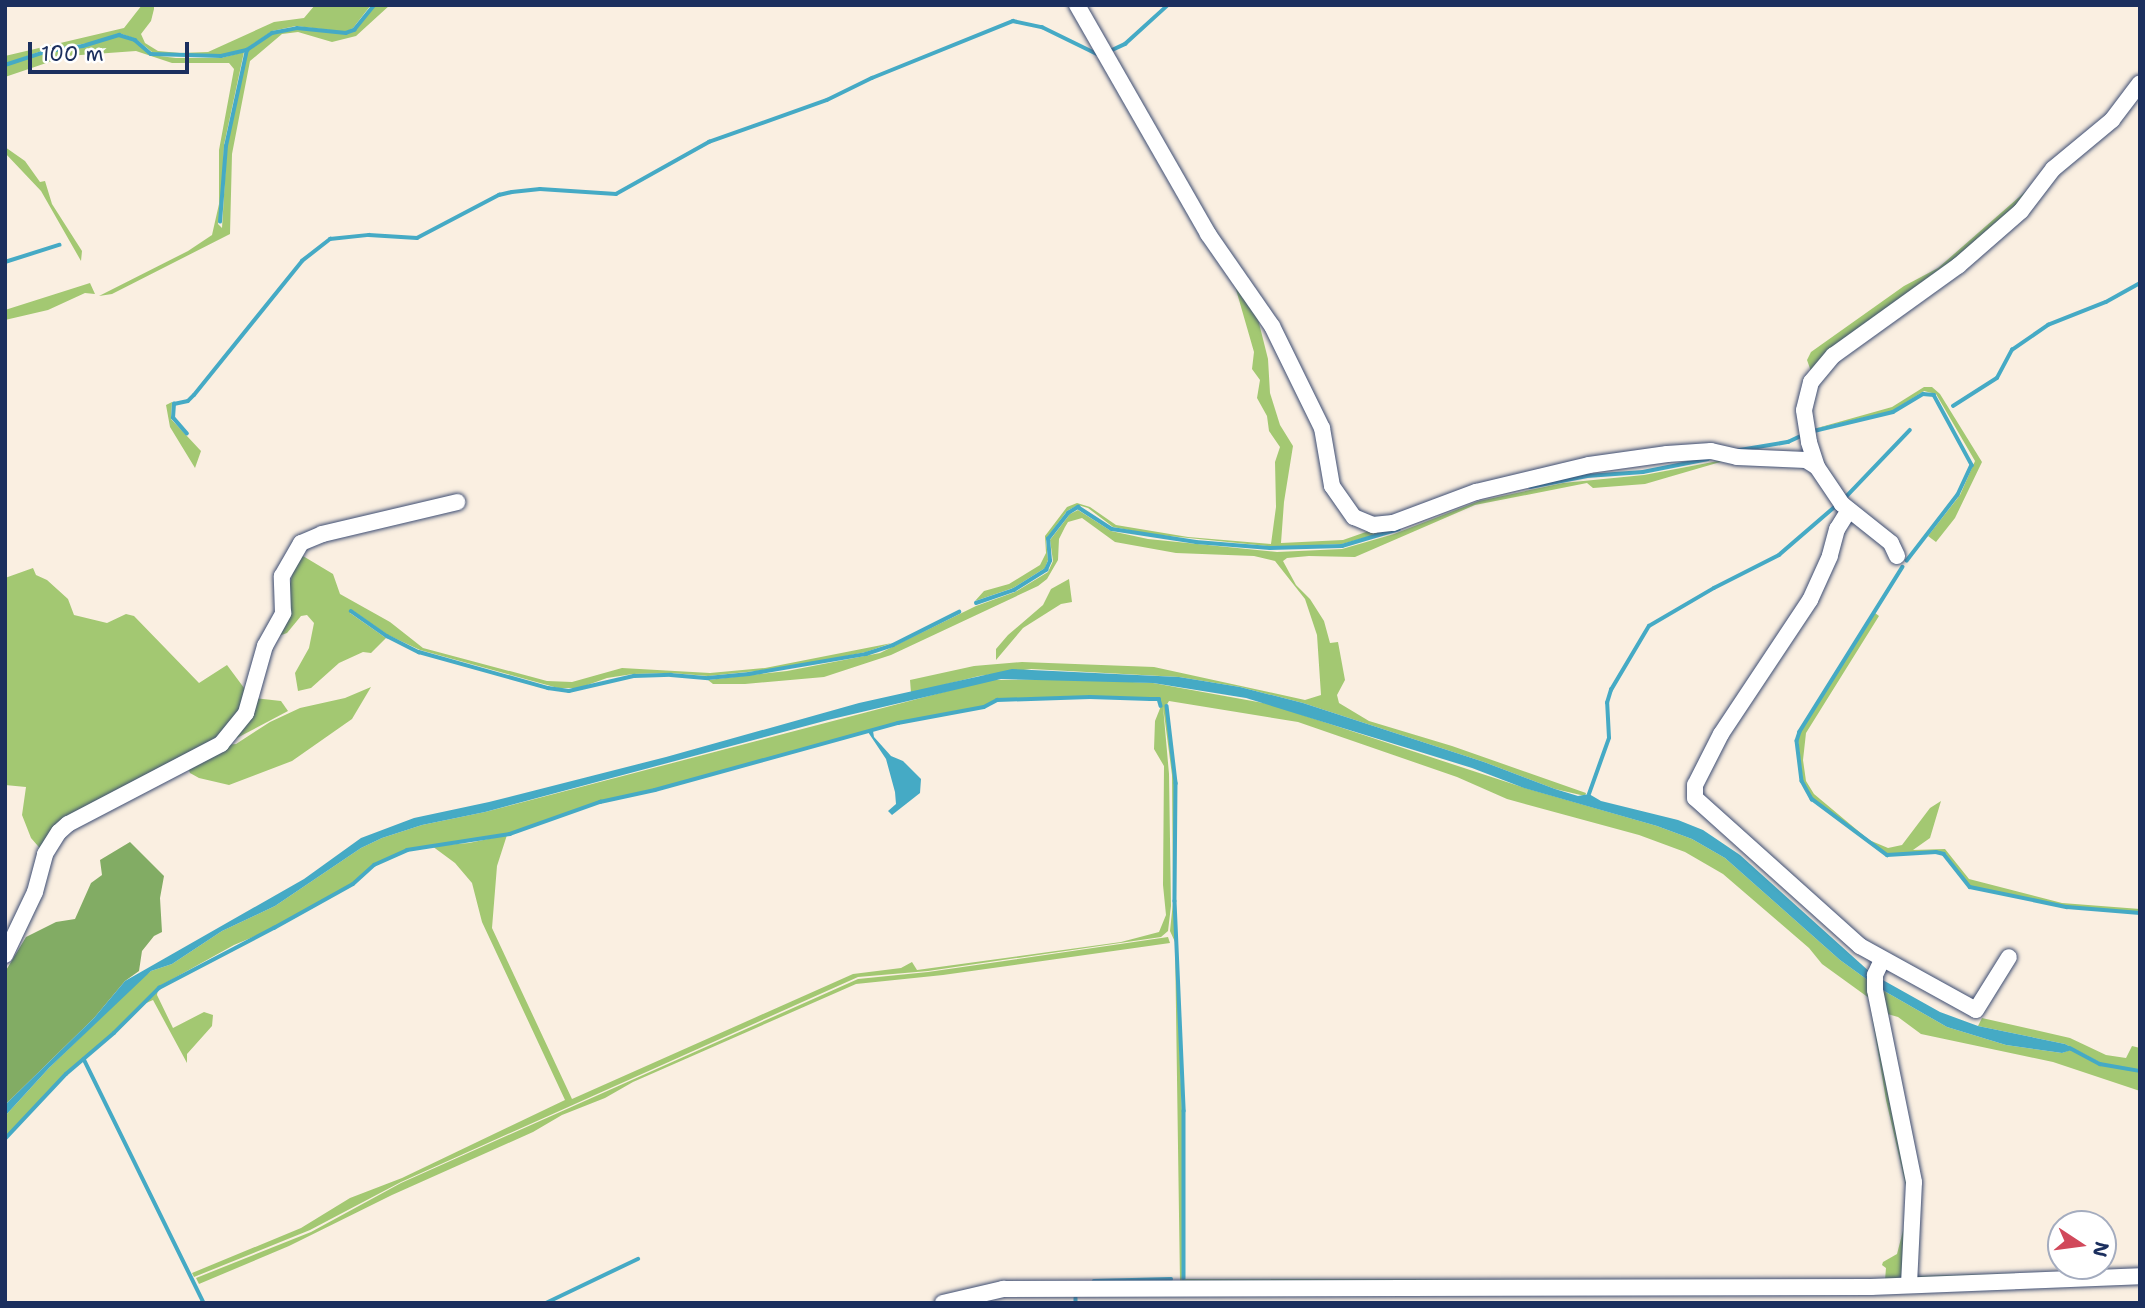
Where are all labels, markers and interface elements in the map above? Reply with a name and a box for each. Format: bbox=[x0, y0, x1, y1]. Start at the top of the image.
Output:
scale bar bbox=[32, 28, 192, 72]
text: 100 m bbox=[41, 40, 104, 68]
north arrow bbox=[2047, 1210, 2117, 1280]
text: N bbox=[2087, 1239, 2115, 1260]

